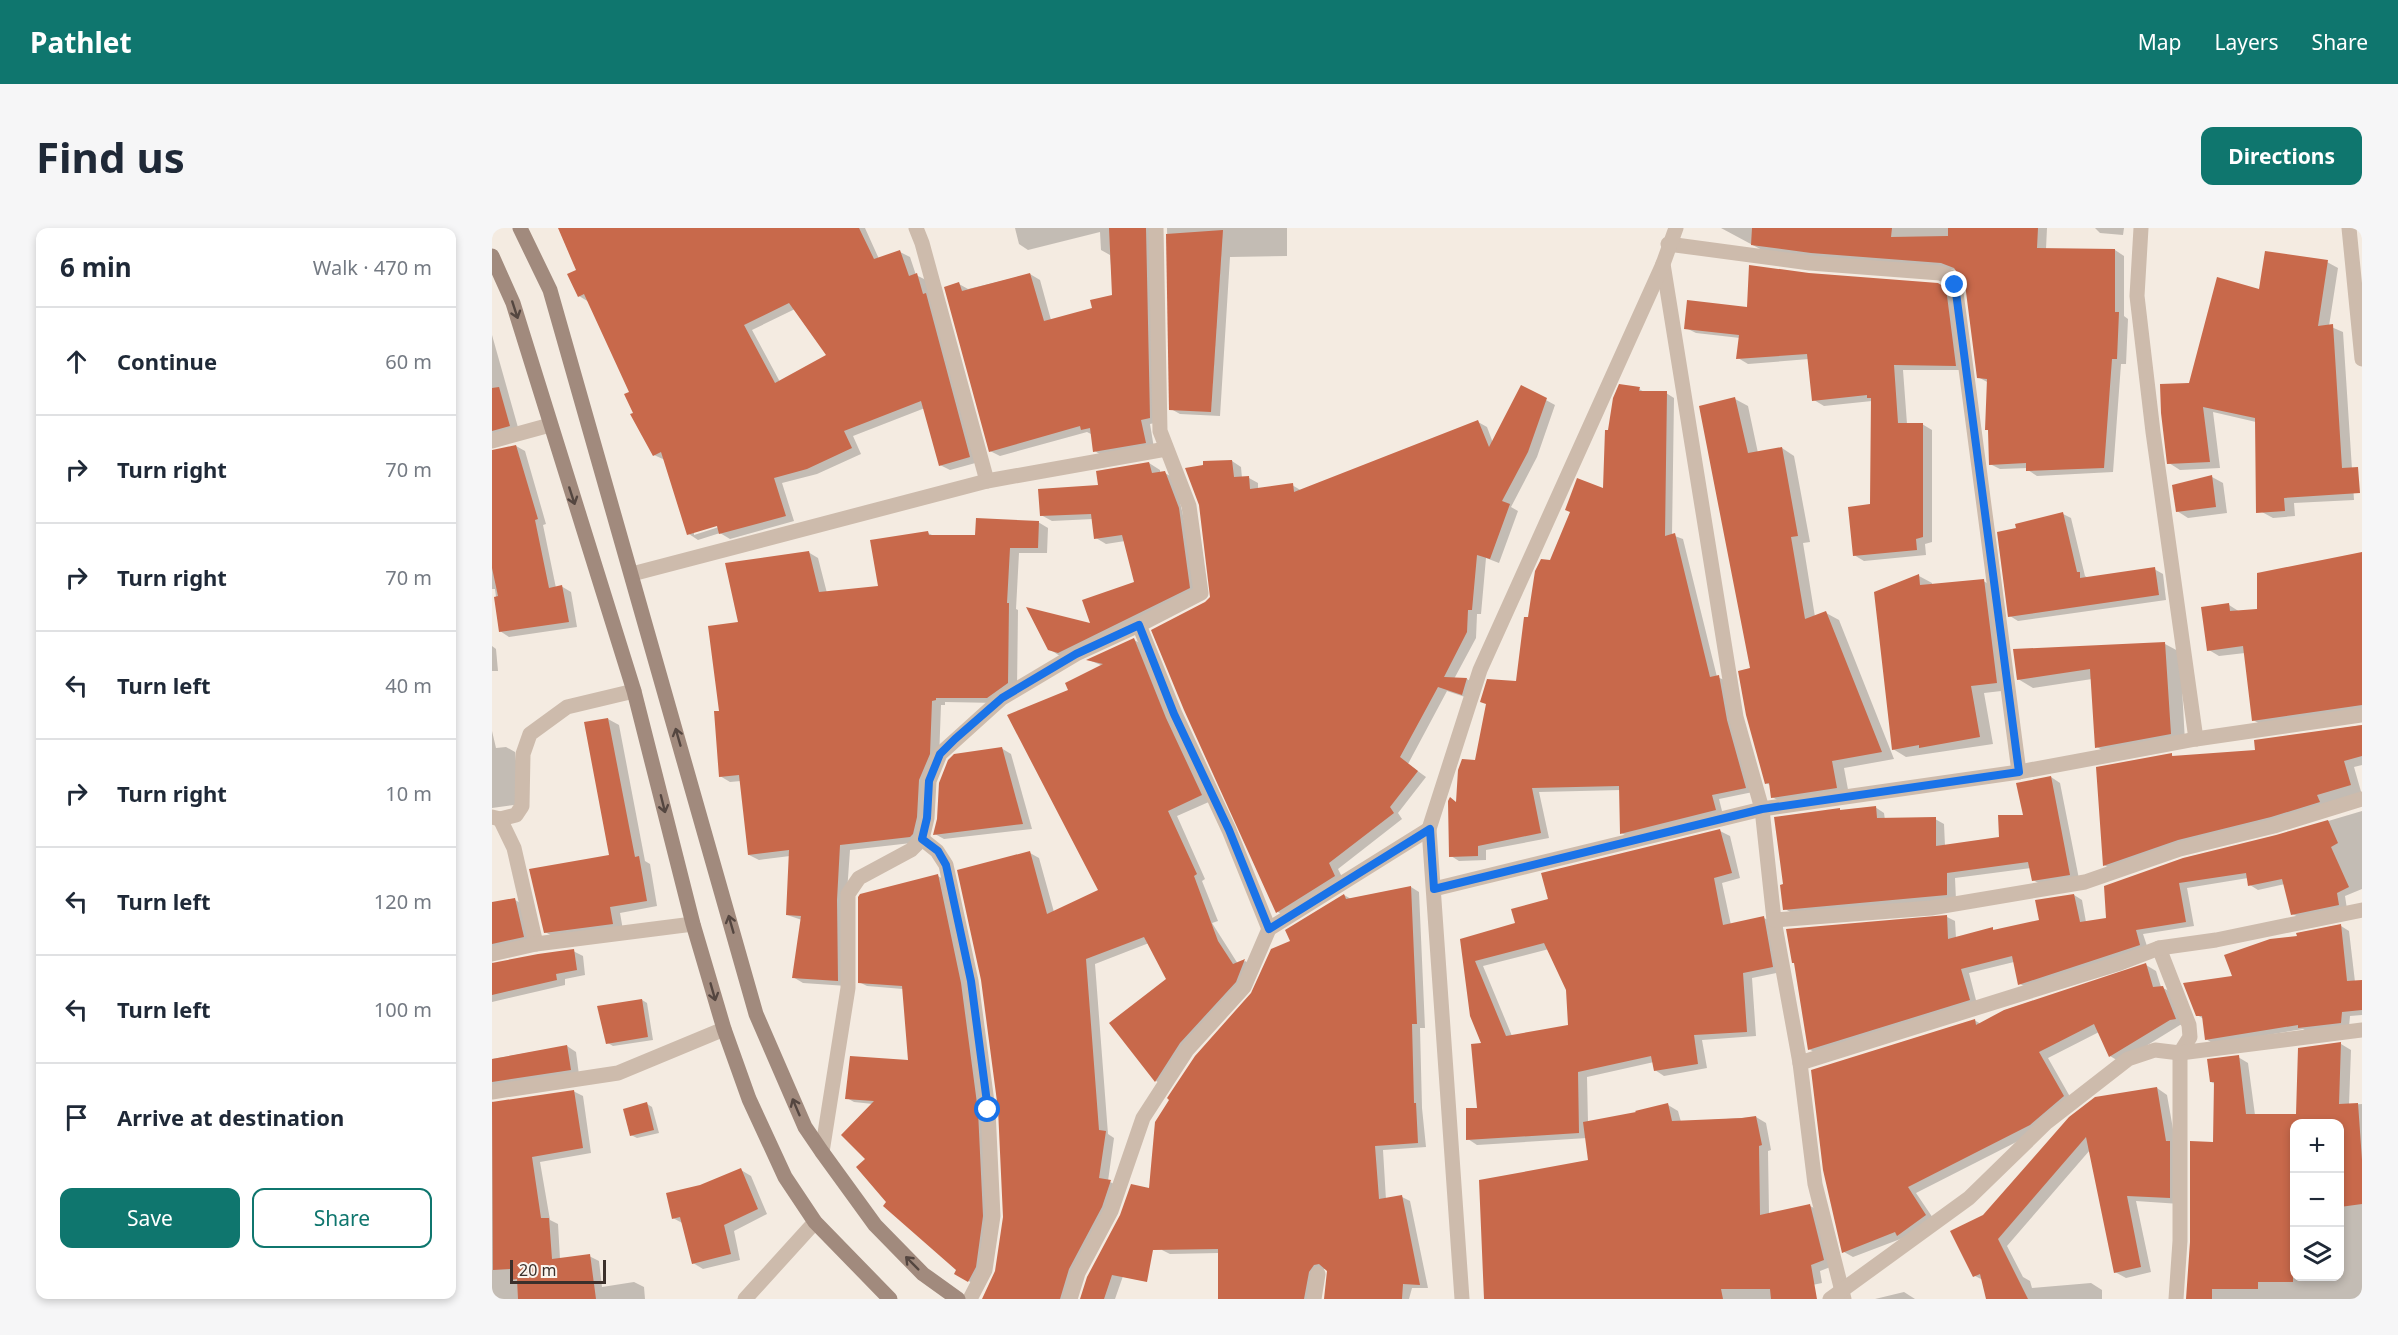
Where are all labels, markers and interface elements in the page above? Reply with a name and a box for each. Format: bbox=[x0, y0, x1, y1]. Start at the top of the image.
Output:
text: Pathlet bbox=[30, 23, 132, 61]
text: Map bbox=[2138, 28, 2182, 56]
text: Layers bbox=[2215, 28, 2279, 56]
text: Share bbox=[2312, 28, 2368, 56]
button: Directions bbox=[2201, 127, 2362, 185]
text: Find us bbox=[36, 128, 185, 185]
text: 6 min bbox=[60, 249, 132, 285]
text: Walk · 470 m bbox=[313, 254, 432, 281]
route end bbox=[1941, 271, 1967, 297]
one-way arrow bbox=[510, 300, 521, 319]
icon: ahead bbox=[60, 345, 93, 378]
text: Continue bbox=[117, 346, 217, 376]
text: 60 m bbox=[385, 348, 432, 375]
icon: right bbox=[60, 453, 93, 486]
text: Turn right bbox=[117, 454, 227, 484]
text: 70 m bbox=[385, 456, 432, 483]
one-way arrow bbox=[567, 486, 578, 505]
icon: right bbox=[60, 561, 93, 594]
text: Turn right bbox=[117, 562, 227, 592]
text: 70 m bbox=[385, 564, 432, 591]
icon: left bbox=[60, 669, 93, 702]
text: Turn left bbox=[117, 670, 211, 700]
text: 40 m bbox=[385, 672, 432, 699]
one-way arrow bbox=[671, 727, 683, 746]
icon: right bbox=[60, 777, 93, 810]
text: Turn right bbox=[117, 778, 227, 808]
text: 10 m bbox=[385, 780, 432, 807]
one-way arrow bbox=[657, 794, 669, 813]
icon: left bbox=[60, 885, 93, 918]
text: Turn left bbox=[117, 886, 211, 916]
text: 120 m bbox=[374, 888, 432, 915]
one-way arrow bbox=[725, 915, 736, 934]
one-way arrow bbox=[708, 982, 719, 1001]
icon: left bbox=[60, 993, 93, 1026]
text: Turn left bbox=[117, 994, 211, 1024]
text: 100 m bbox=[374, 996, 432, 1023]
route start bbox=[974, 1096, 1000, 1122]
one-way arrow bbox=[790, 1099, 801, 1117]
icon: arrive bbox=[60, 1101, 93, 1134]
text: Arrive at destination bbox=[117, 1102, 344, 1132]
map controls bbox=[2290, 1119, 2344, 1281]
button: + bbox=[2290, 1119, 2344, 1173]
button: − bbox=[2290, 1173, 2344, 1227]
button: Save bbox=[60, 1188, 240, 1248]
button: Share bbox=[252, 1188, 432, 1248]
button: layers bbox=[2290, 1227, 2344, 1281]
one-way arrow bbox=[905, 1255, 920, 1270]
scale bar bbox=[510, 1257, 606, 1284]
text: 20 m bbox=[519, 1259, 556, 1281]

